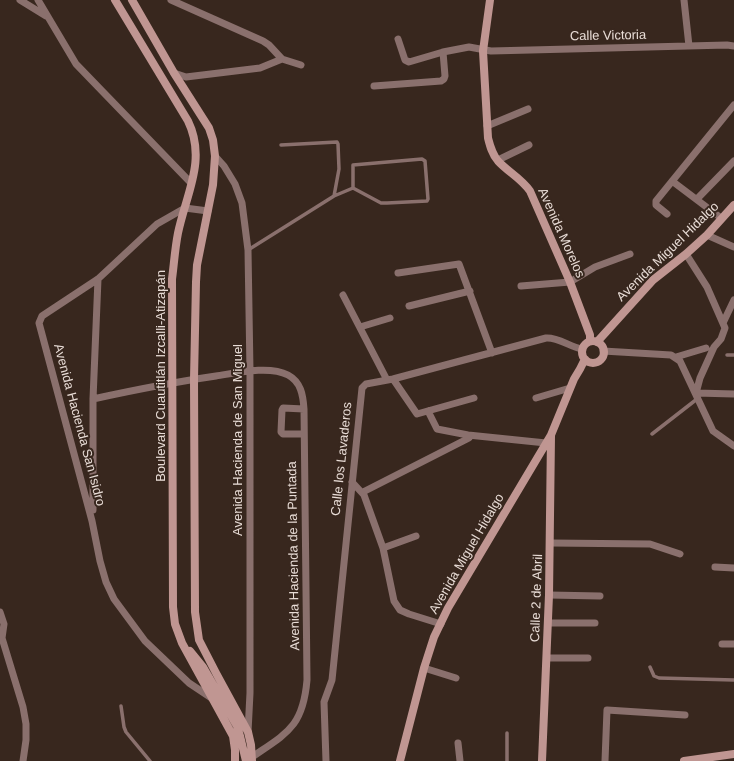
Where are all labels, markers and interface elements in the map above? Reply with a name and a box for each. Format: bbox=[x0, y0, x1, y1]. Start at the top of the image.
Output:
street label: Calle Victoria bbox=[570, 28, 646, 44]
street label: Avenida Morelos bbox=[534, 186, 588, 280]
street label: Avenida Miguel Hidalgo bbox=[614, 199, 722, 305]
street label: Boulevard Cuautitlán Izcalli-Atizapán bbox=[153, 270, 169, 482]
street label: Avenida Hacienda San Isidro bbox=[50, 342, 108, 508]
street label: Avenida Hacienda de San Miguel bbox=[230, 344, 246, 536]
street label: Calle los Lavaderos bbox=[328, 401, 356, 517]
street label: Avenida Hacienda de la Puntada bbox=[285, 461, 303, 651]
street label: Avenida Miguel Hidalgo bbox=[426, 491, 508, 617]
street label: Calle 2 de Abril bbox=[528, 554, 546, 642]

